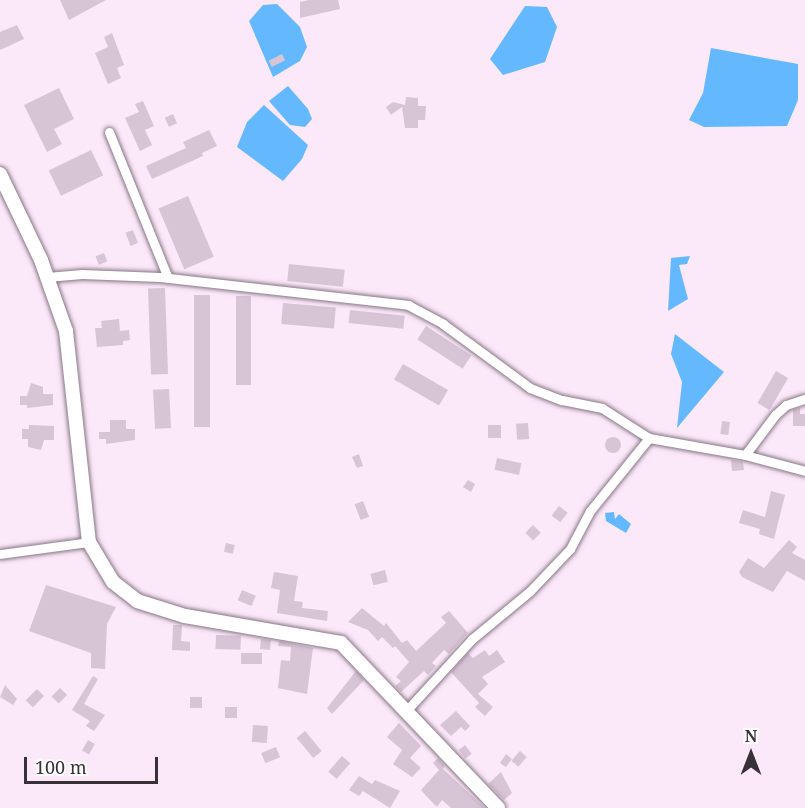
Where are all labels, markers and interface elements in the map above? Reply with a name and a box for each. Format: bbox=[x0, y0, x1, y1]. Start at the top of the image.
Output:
north arrow bbox=[721, 724, 781, 784]
text: N bbox=[745, 725, 757, 747]
scale bar bbox=[27, 745, 160, 783]
text: 100 m bbox=[35, 755, 87, 779]

